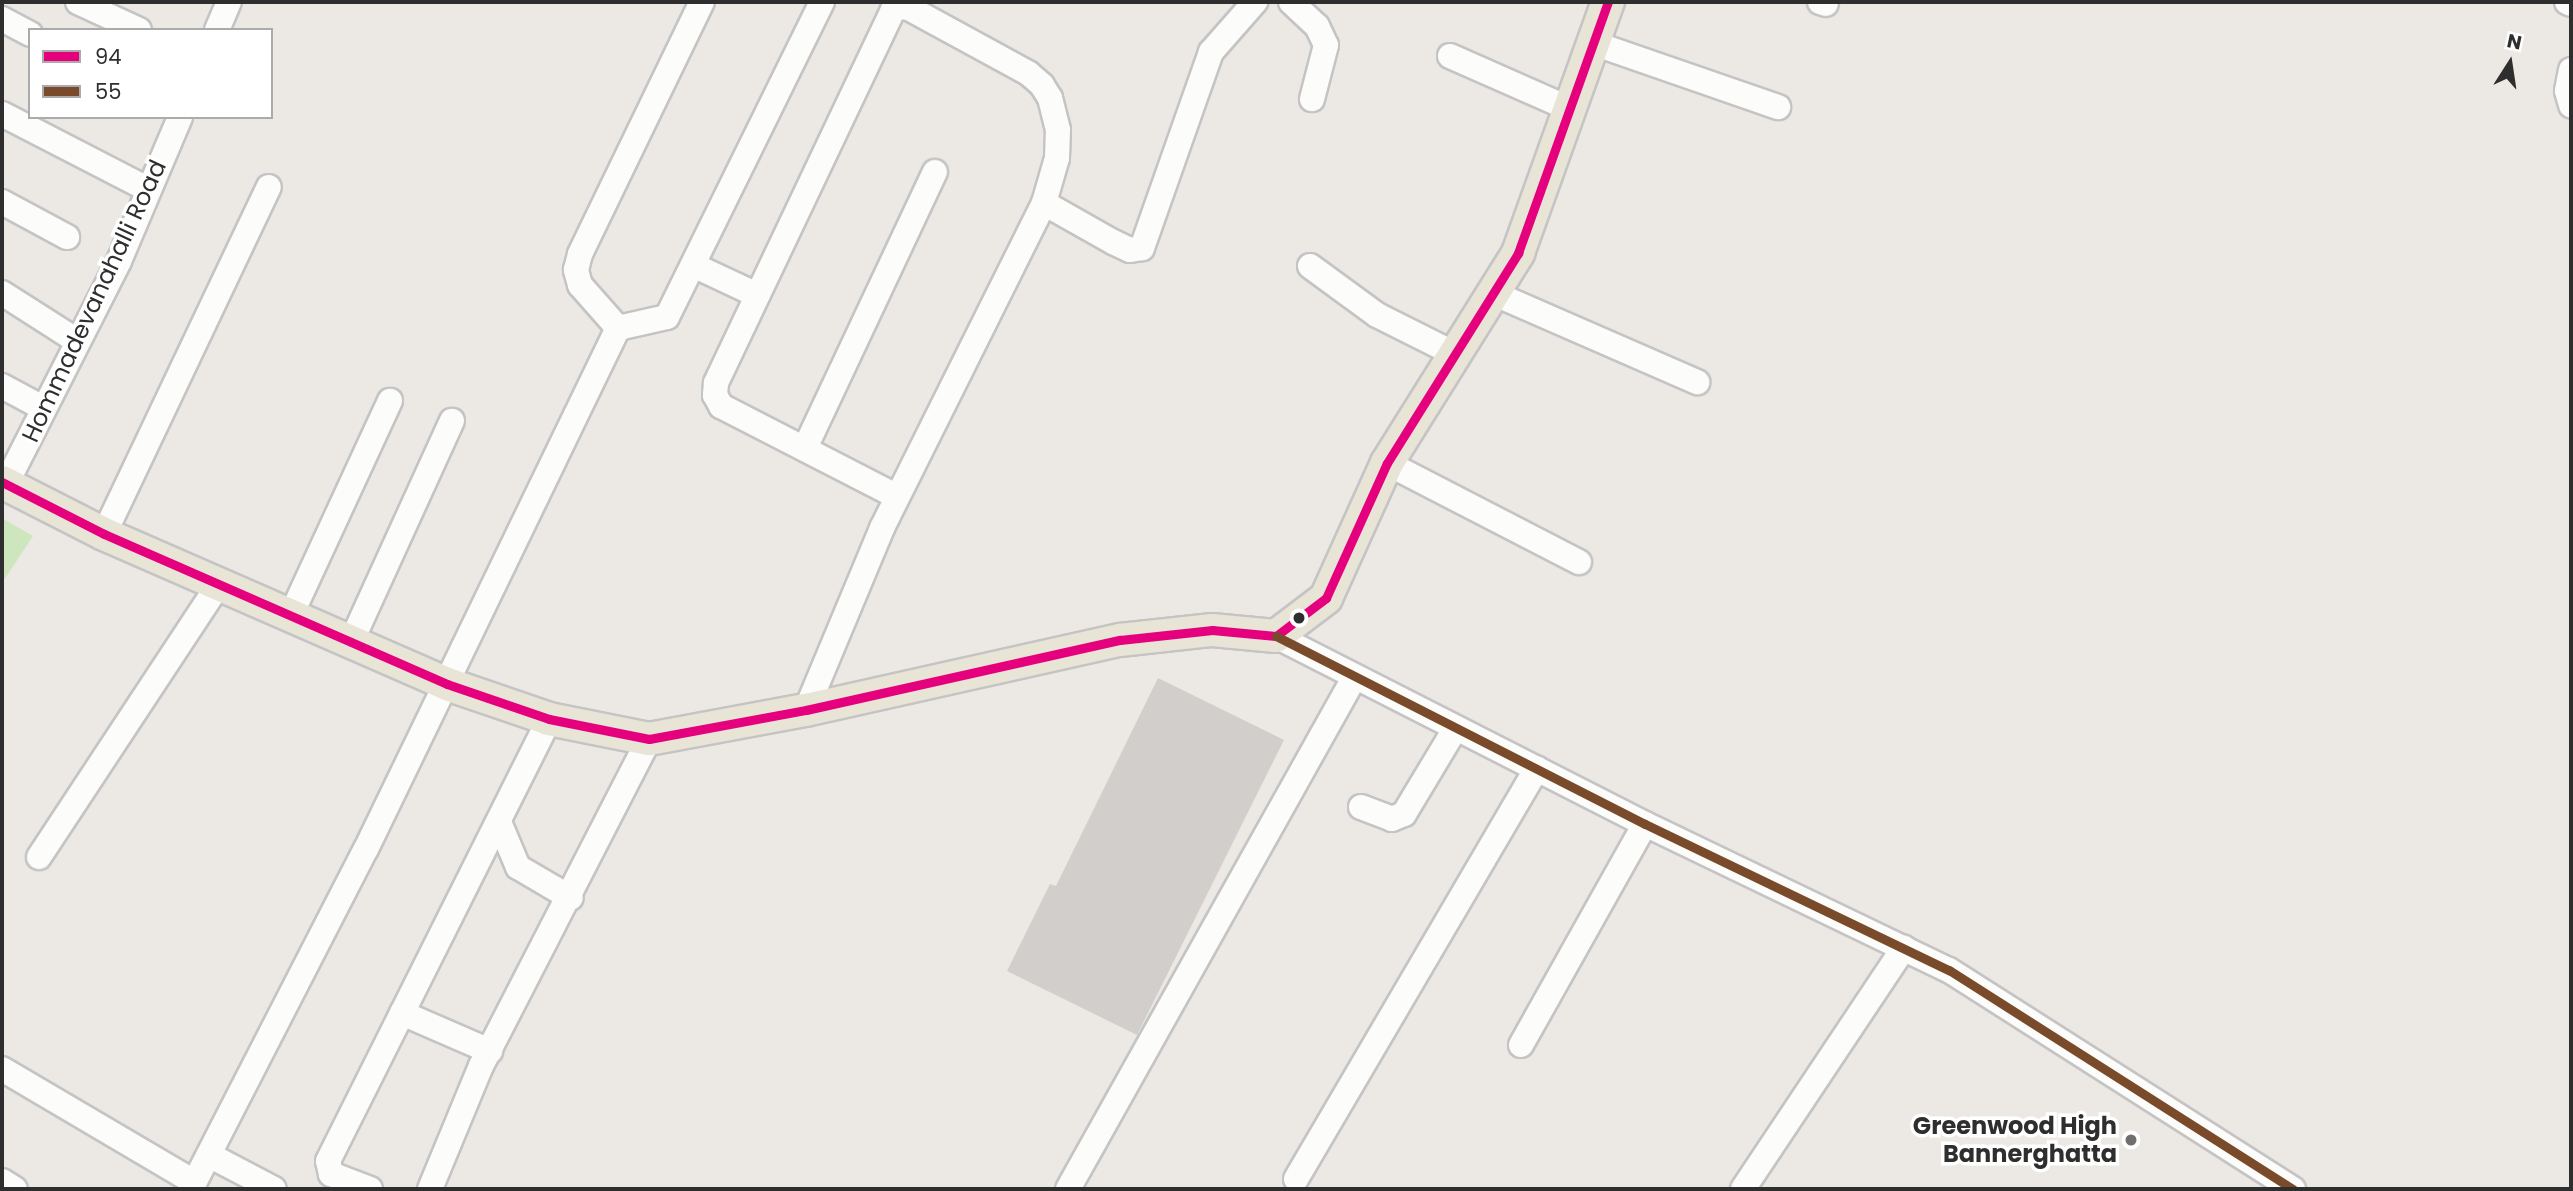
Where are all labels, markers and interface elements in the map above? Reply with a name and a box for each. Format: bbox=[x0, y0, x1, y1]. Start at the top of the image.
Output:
text: N bbox=[2505, 27, 2524, 57]
legend bbox=[28, 28, 273, 119]
north arrow bbox=[2475, 28, 2545, 98]
text: 94 bbox=[95, 42, 121, 71]
text: 55 bbox=[95, 77, 121, 106]
street label: Hommadevanahalli Road bbox=[16, 155, 172, 447]
unlabelled marker bbox=[1292, 611, 1306, 625]
place label: Greenwood High Bannerghatta bbox=[1913, 1112, 2117, 1168]
marker: Greenwood High Bannerghatta bbox=[2123, 1132, 2139, 1148]

